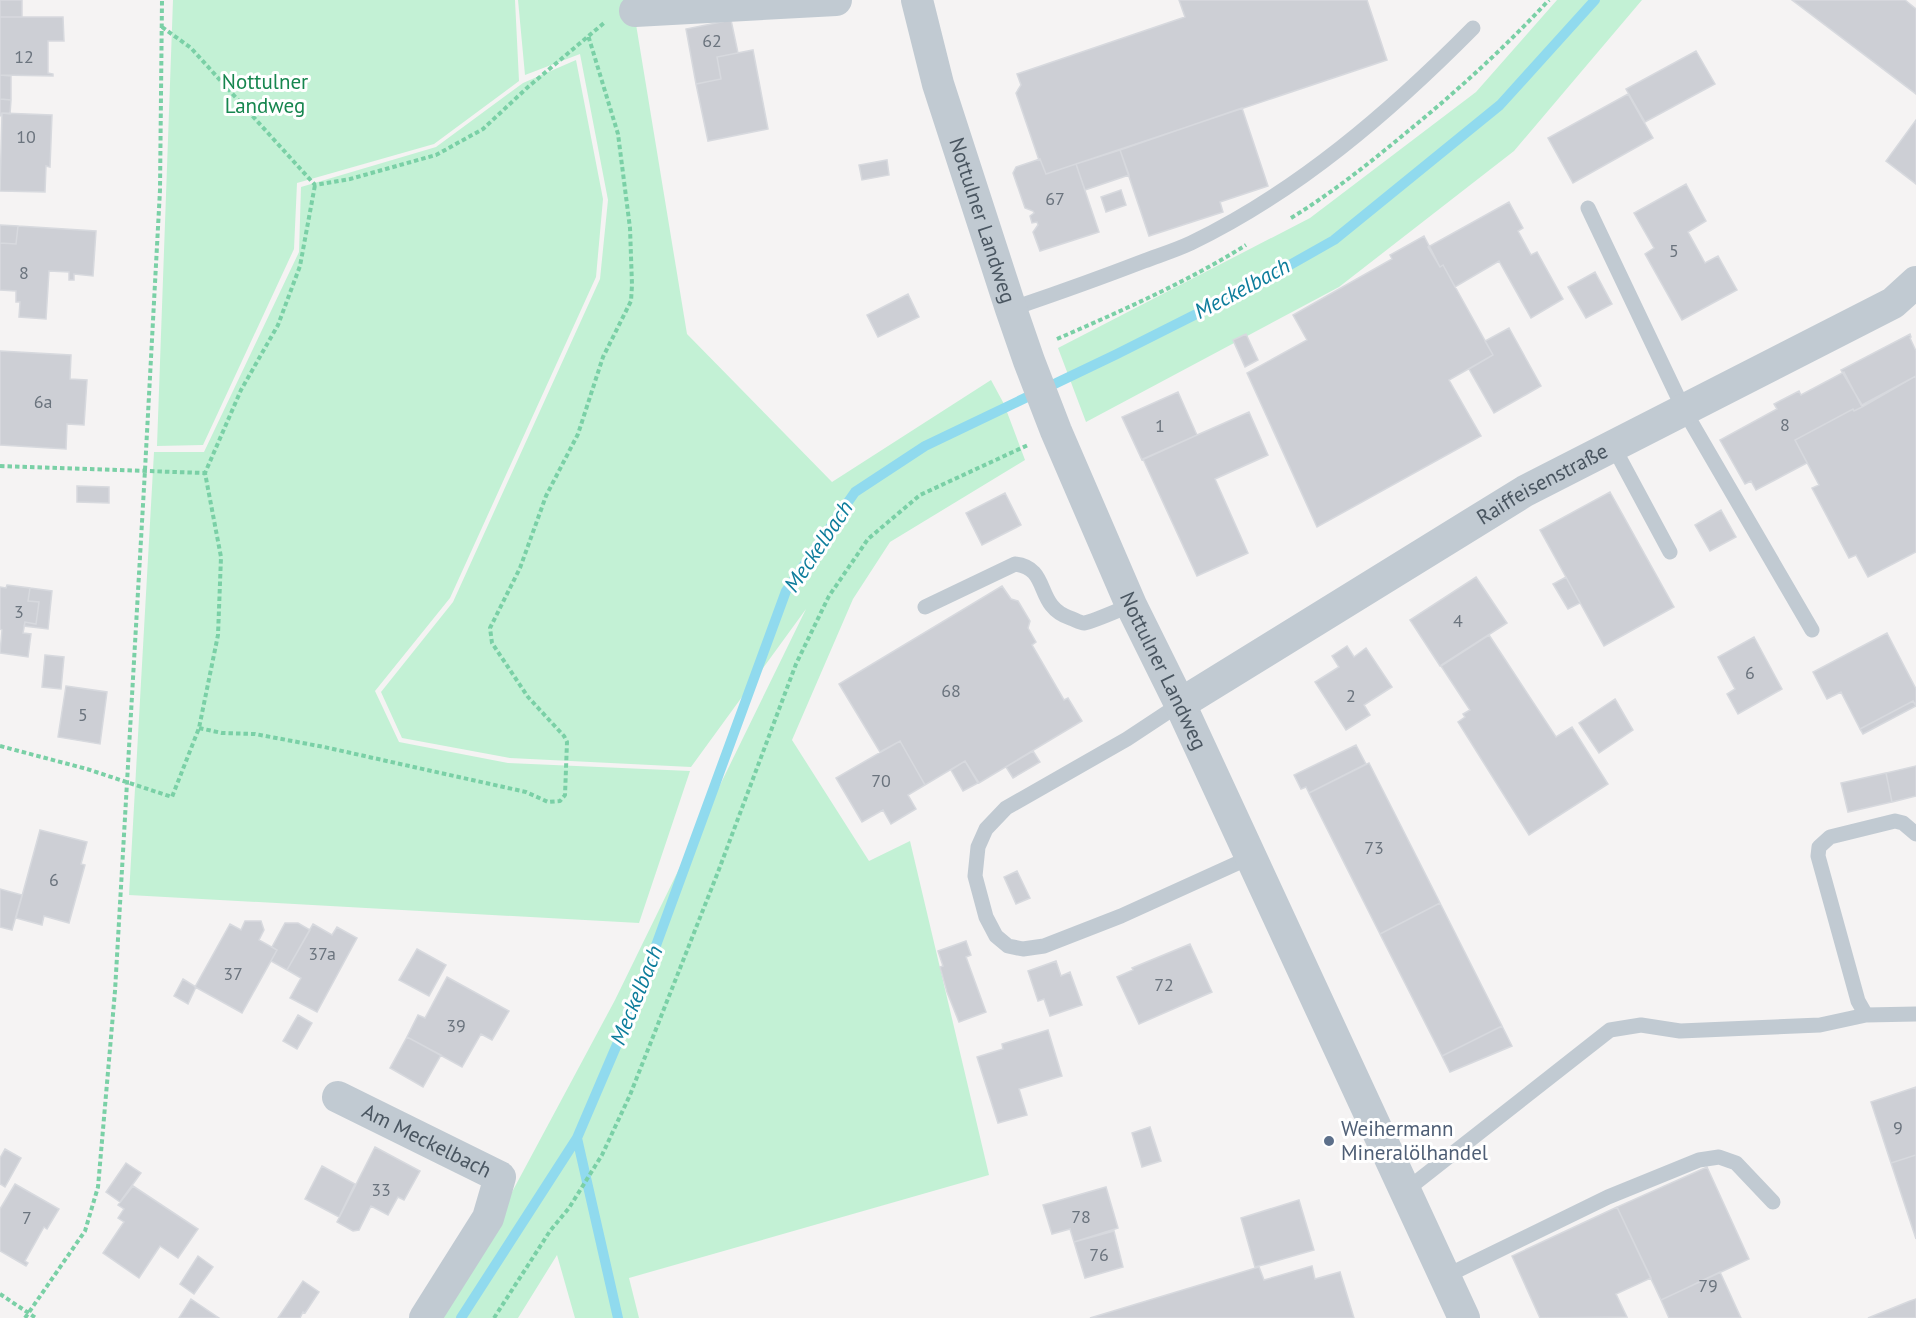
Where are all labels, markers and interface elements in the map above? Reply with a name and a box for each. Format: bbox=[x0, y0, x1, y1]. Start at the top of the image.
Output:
house number: 62 bbox=[702, 29, 722, 52]
house number: 12 bbox=[14, 45, 34, 68]
park label: Nottulner Landweg bbox=[222, 68, 308, 119]
house number: 10 bbox=[16, 125, 36, 148]
street label: Nottulner Landweg bbox=[943, 134, 1022, 307]
house number: 67 bbox=[1045, 187, 1065, 210]
house number: 5 bbox=[1669, 239, 1679, 262]
water label: Meckelbach bbox=[1189, 251, 1295, 325]
house number: 8 bbox=[19, 261, 29, 284]
house number: 6a bbox=[34, 390, 52, 413]
house number: 8 bbox=[1780, 413, 1790, 436]
house number: 1 bbox=[1155, 414, 1165, 437]
street label: Raiffeisenstraße bbox=[1472, 437, 1612, 531]
water label: Meckelbach bbox=[777, 495, 859, 597]
street label: Nottulner Landweg bbox=[1114, 588, 1213, 754]
house number: 3 bbox=[14, 600, 24, 623]
house number: 4 bbox=[1453, 609, 1463, 632]
house number: 6 bbox=[1745, 661, 1755, 684]
house number: 68 bbox=[941, 679, 961, 702]
house number: 2 bbox=[1346, 684, 1356, 707]
house number: 5 bbox=[78, 703, 88, 726]
house number: 70 bbox=[871, 769, 891, 792]
house number: 73 bbox=[1364, 836, 1384, 859]
house number: 6 bbox=[49, 868, 59, 891]
water label: Meckelbach bbox=[603, 941, 669, 1049]
house number: 37a bbox=[308, 942, 336, 965]
house number: 37 bbox=[223, 962, 243, 985]
house number: 72 bbox=[1154, 973, 1174, 996]
house number: 39 bbox=[446, 1014, 466, 1037]
street label: Am Meckelbach bbox=[358, 1097, 496, 1184]
place label: Weihermann Mineralölhandel bbox=[1341, 1115, 1488, 1166]
house number: 9 bbox=[1893, 1116, 1903, 1139]
marker: Weihermann Mineralölhandel bbox=[1322, 1134, 1336, 1148]
house number: 33 bbox=[371, 1178, 391, 1201]
house number: 78 bbox=[1071, 1205, 1091, 1228]
house number: 7 bbox=[22, 1206, 32, 1229]
house number: 76 bbox=[1089, 1243, 1109, 1266]
house number: 79 bbox=[1698, 1274, 1718, 1297]

